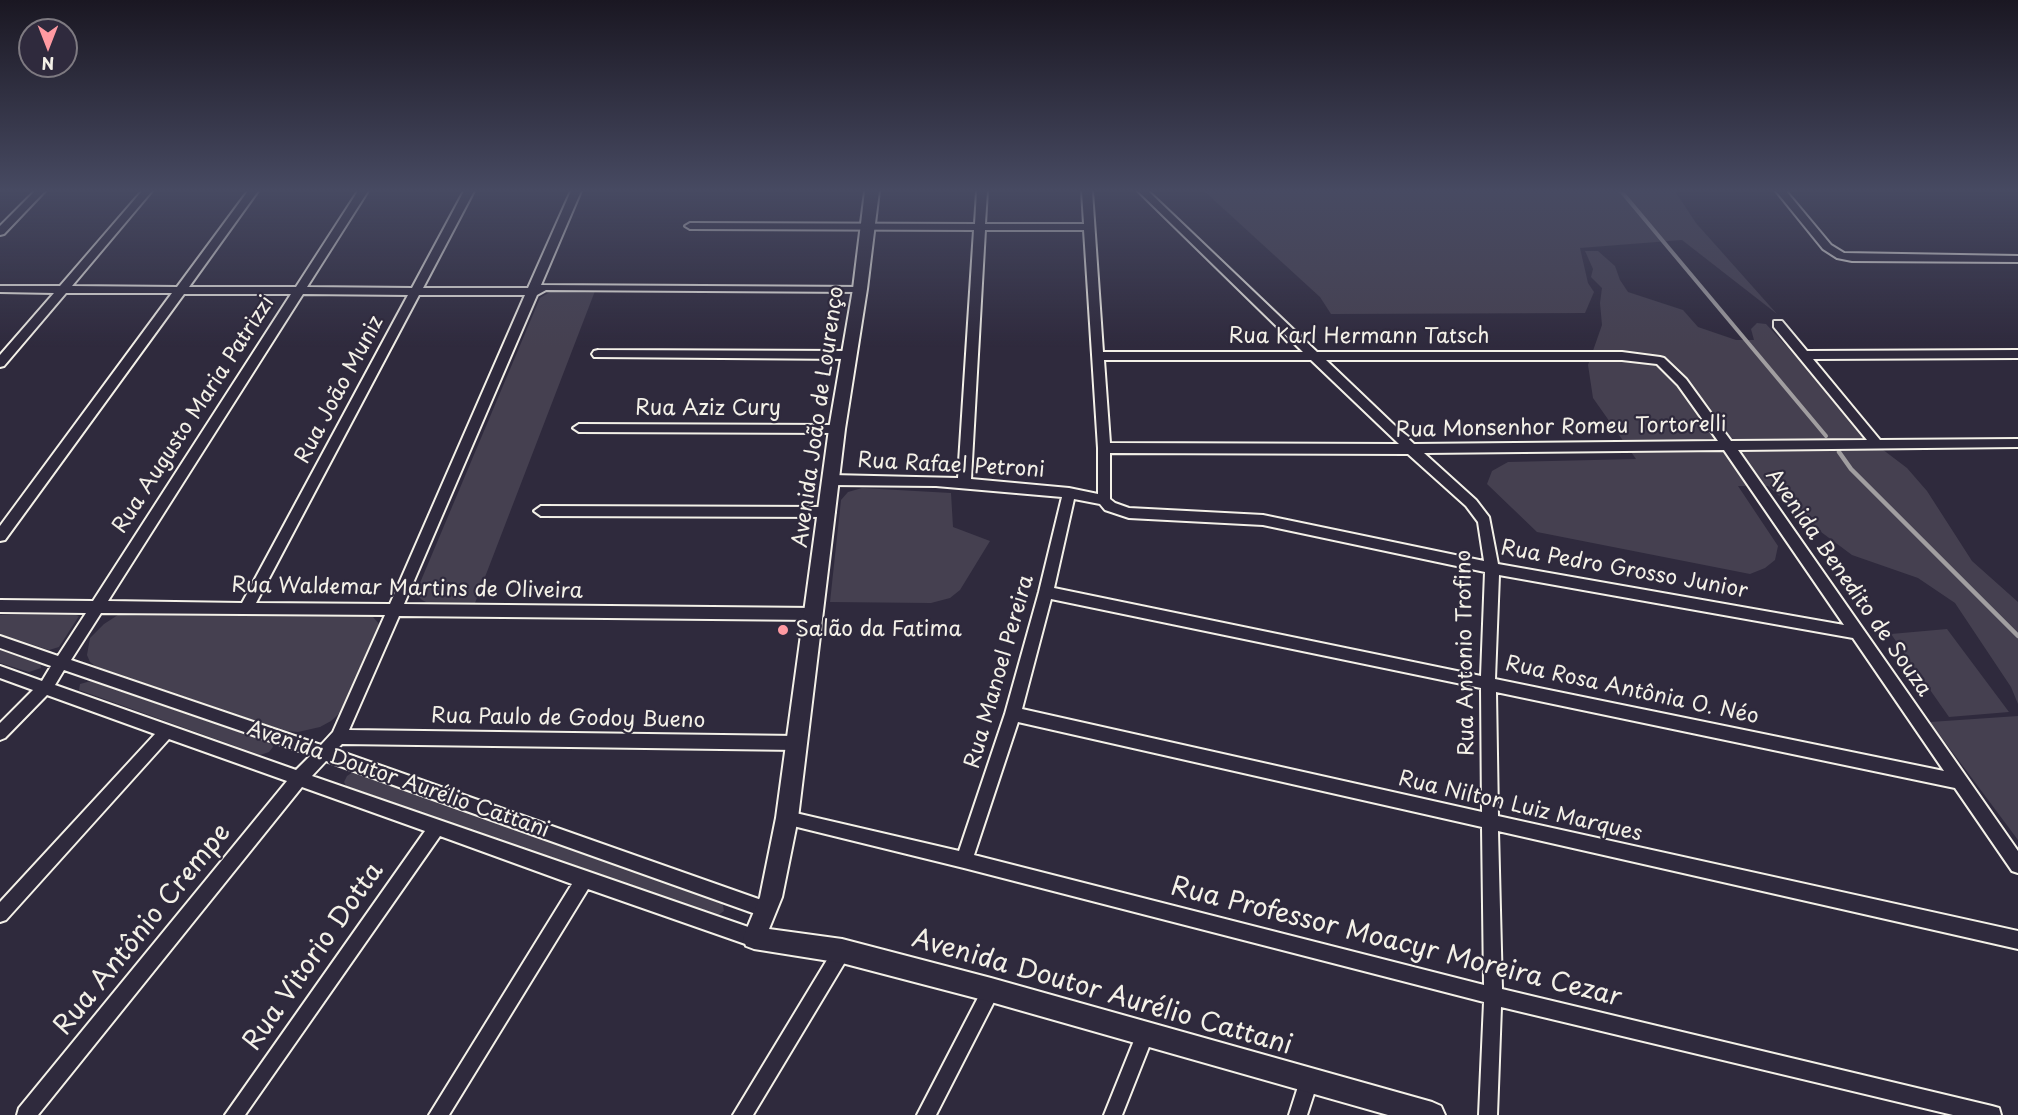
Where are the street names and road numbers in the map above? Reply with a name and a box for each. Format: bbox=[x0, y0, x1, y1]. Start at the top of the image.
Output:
street label: Avenida João de Lourenço bbox=[788, 285, 850, 549]
street label: Rua Augusto Maria Patrizzi bbox=[108, 292, 280, 538]
street label: Rua João Muniz bbox=[290, 312, 390, 468]
street label: Rua Karl Hermann Tatsch bbox=[1229, 324, 1489, 350]
street label: Rua Aziz Cury bbox=[635, 396, 781, 422]
street label: Rua Monsenhor Romeu Tortorelli bbox=[1395, 413, 1727, 443]
street label: Rua Rafael Petroni bbox=[857, 449, 1045, 483]
street label: Avenida Benedito de Souza bbox=[1760, 464, 1936, 702]
street label: Rua Pedro Grosso Junior bbox=[1499, 536, 1749, 604]
street label: Rua Antonio Trofino bbox=[1452, 550, 1480, 756]
street label: Rua Manoel Pereira bbox=[960, 572, 1040, 772]
street label: Rua Waldemar Martins de Oliveira bbox=[231, 573, 583, 605]
street label: Rua Rosa Antônia O. Néo bbox=[1503, 652, 1761, 730]
street label: Rua Paulo de Godoy Bueno bbox=[431, 704, 705, 734]
street label: Avenida Doutor Aurélio Cattani bbox=[243, 716, 553, 844]
street label: Rua Nilton Luiz Marques bbox=[1396, 767, 1644, 847]
street label: Rua Antônio Crempe bbox=[48, 818, 238, 1042]
street label: Rua Vitorio Dotta bbox=[237, 857, 391, 1057]
street label: Rua Professor Moacyr Moreira Cezar bbox=[1167, 872, 1625, 1014]
street label: Avenida Doutor Aurélio Cattani bbox=[908, 924, 1296, 1062]

